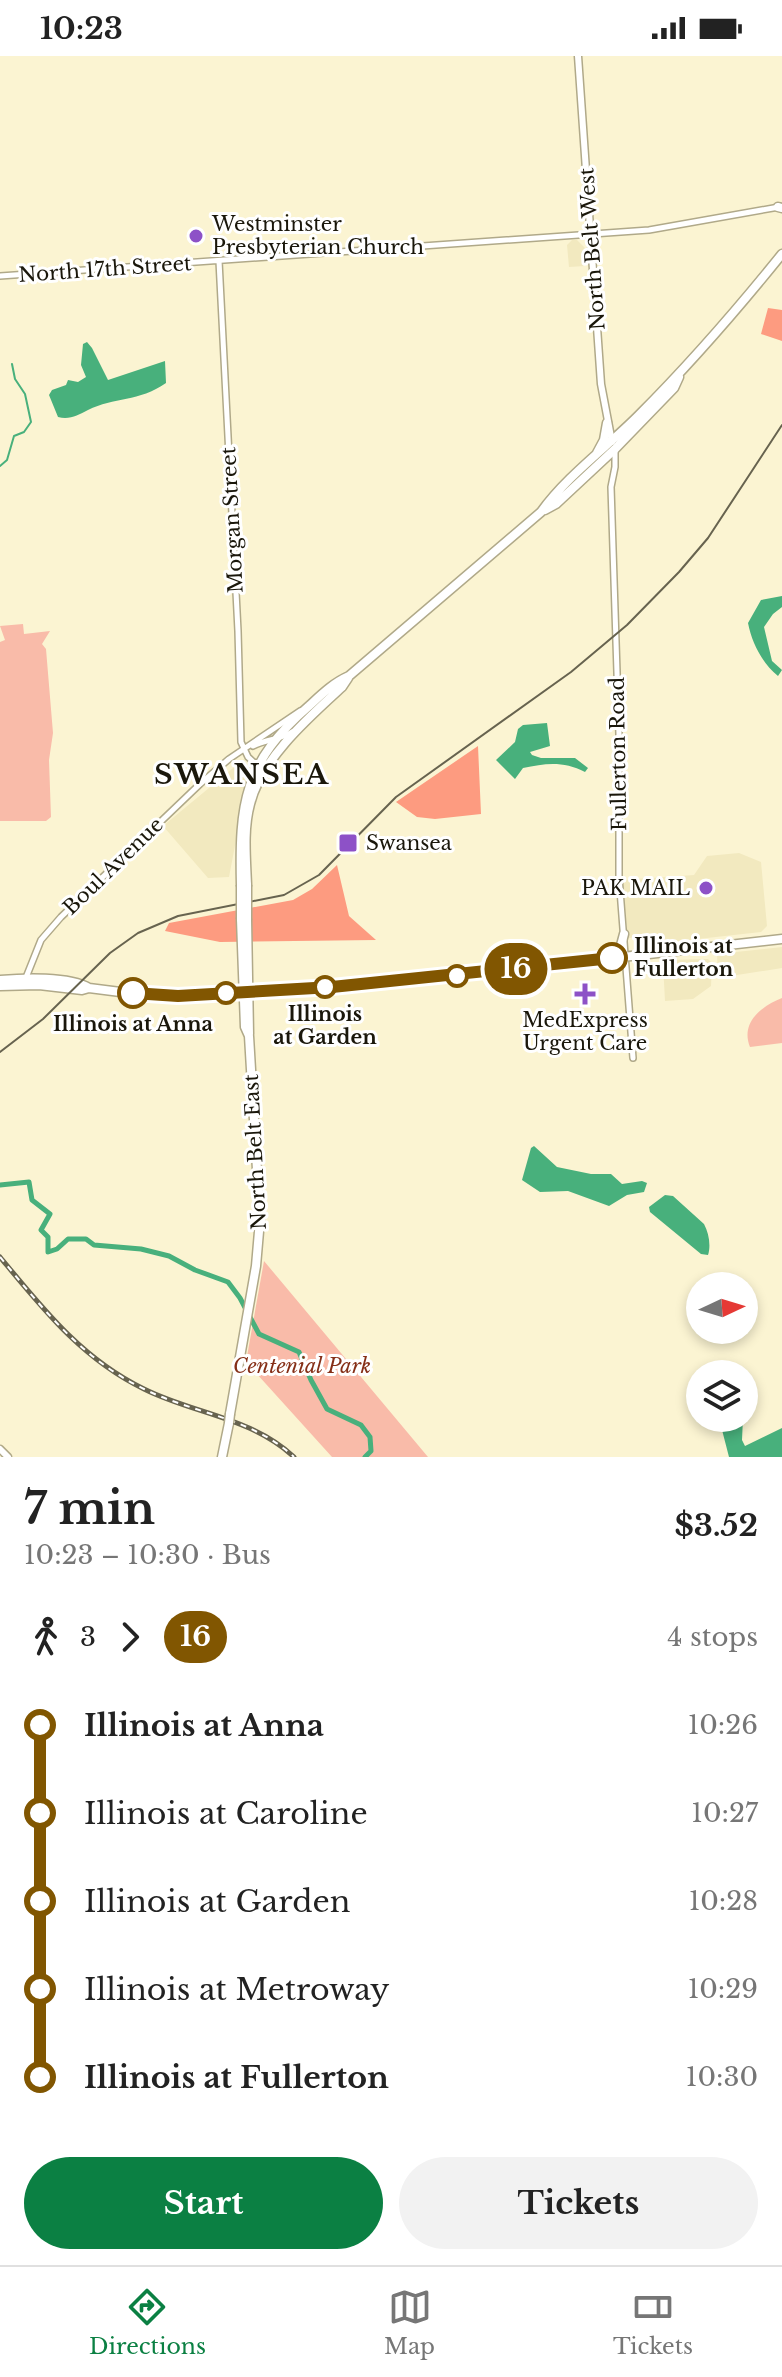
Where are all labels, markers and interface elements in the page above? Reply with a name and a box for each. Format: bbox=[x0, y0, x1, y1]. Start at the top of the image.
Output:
text: 10:23 bbox=[40, 10, 123, 47]
street label: North Belt West bbox=[574, 166, 610, 331]
place label: Westminster Presbyterian Church bbox=[211, 212, 424, 259]
marker: Westminster Presbyterian Church bbox=[187, 227, 205, 245]
street label: North 17th Street bbox=[18, 251, 193, 287]
street label: Morgan Street bbox=[216, 446, 248, 594]
street label: Fullerton Road bbox=[605, 677, 631, 831]
district label: SWANSEA bbox=[154, 757, 330, 792]
street label: Boul Avenue bbox=[58, 812, 168, 920]
place label: Swansea bbox=[366, 831, 453, 855]
marker: Swansea bbox=[337, 832, 359, 854]
place label: PAK MAIL bbox=[581, 876, 690, 900]
marker: PAK MAIL bbox=[697, 879, 715, 897]
place label: Illinois at Fullerton bbox=[634, 934, 734, 981]
line badge: 16 bbox=[480, 943, 552, 995]
marker: Illinois at Fullerton bbox=[597, 943, 627, 973]
text: 16 bbox=[500, 951, 532, 986]
unlabelled marker bbox=[446, 965, 468, 987]
marker: Illinois at Garden bbox=[314, 976, 336, 998]
marker: Illinois at Anna bbox=[118, 978, 148, 1008]
unlabelled marker bbox=[215, 982, 237, 1004]
marker: MedExpress Urgent Care bbox=[574, 983, 596, 1005]
place label: Illinois at Garden bbox=[273, 1002, 377, 1049]
place label: MedExpress Urgent Care bbox=[522, 1008, 648, 1055]
place label: Illinois at Anna bbox=[53, 1012, 214, 1036]
street label: North Belt East bbox=[239, 1073, 271, 1230]
north arrow bbox=[686, 1272, 758, 1344]
map controls bbox=[686, 1272, 758, 1432]
park label: Centenial Park bbox=[233, 1354, 371, 1378]
button: layers bbox=[686, 1360, 758, 1432]
text: 7 min bbox=[24, 1481, 155, 1536]
text: $3.52 bbox=[674, 1507, 758, 1544]
text: 10:23 – 10:30 · Bus bbox=[24, 1539, 271, 1571]
icon: walk bbox=[24, 1615, 68, 1659]
icon: forward bbox=[108, 1615, 152, 1659]
text: 16 bbox=[180, 1619, 211, 1654]
text: 3 bbox=[80, 1621, 96, 1653]
text: 4 stops bbox=[667, 1621, 758, 1653]
text: Illinois at Anna bbox=[84, 1707, 324, 1744]
text: 10:26 bbox=[688, 1709, 758, 1741]
text: Illinois at Caroline bbox=[84, 1795, 368, 1832]
text: 10:27 bbox=[691, 1797, 758, 1829]
text: Illinois at Garden bbox=[84, 1883, 350, 1920]
text: 10:28 bbox=[689, 1885, 758, 1917]
text: Illinois at Metroway bbox=[84, 1971, 389, 2008]
text: 10:29 bbox=[688, 1973, 758, 2005]
text: Illinois at Fullerton bbox=[84, 2059, 389, 2096]
text: 10:30 bbox=[686, 2061, 758, 2093]
button: Start bbox=[24, 2157, 383, 2249]
button: Tickets bbox=[399, 2157, 758, 2249]
tab: Directions bbox=[89, 2285, 206, 2360]
tab: Map bbox=[384, 2285, 435, 2360]
tab: Tickets bbox=[613, 2285, 693, 2360]

